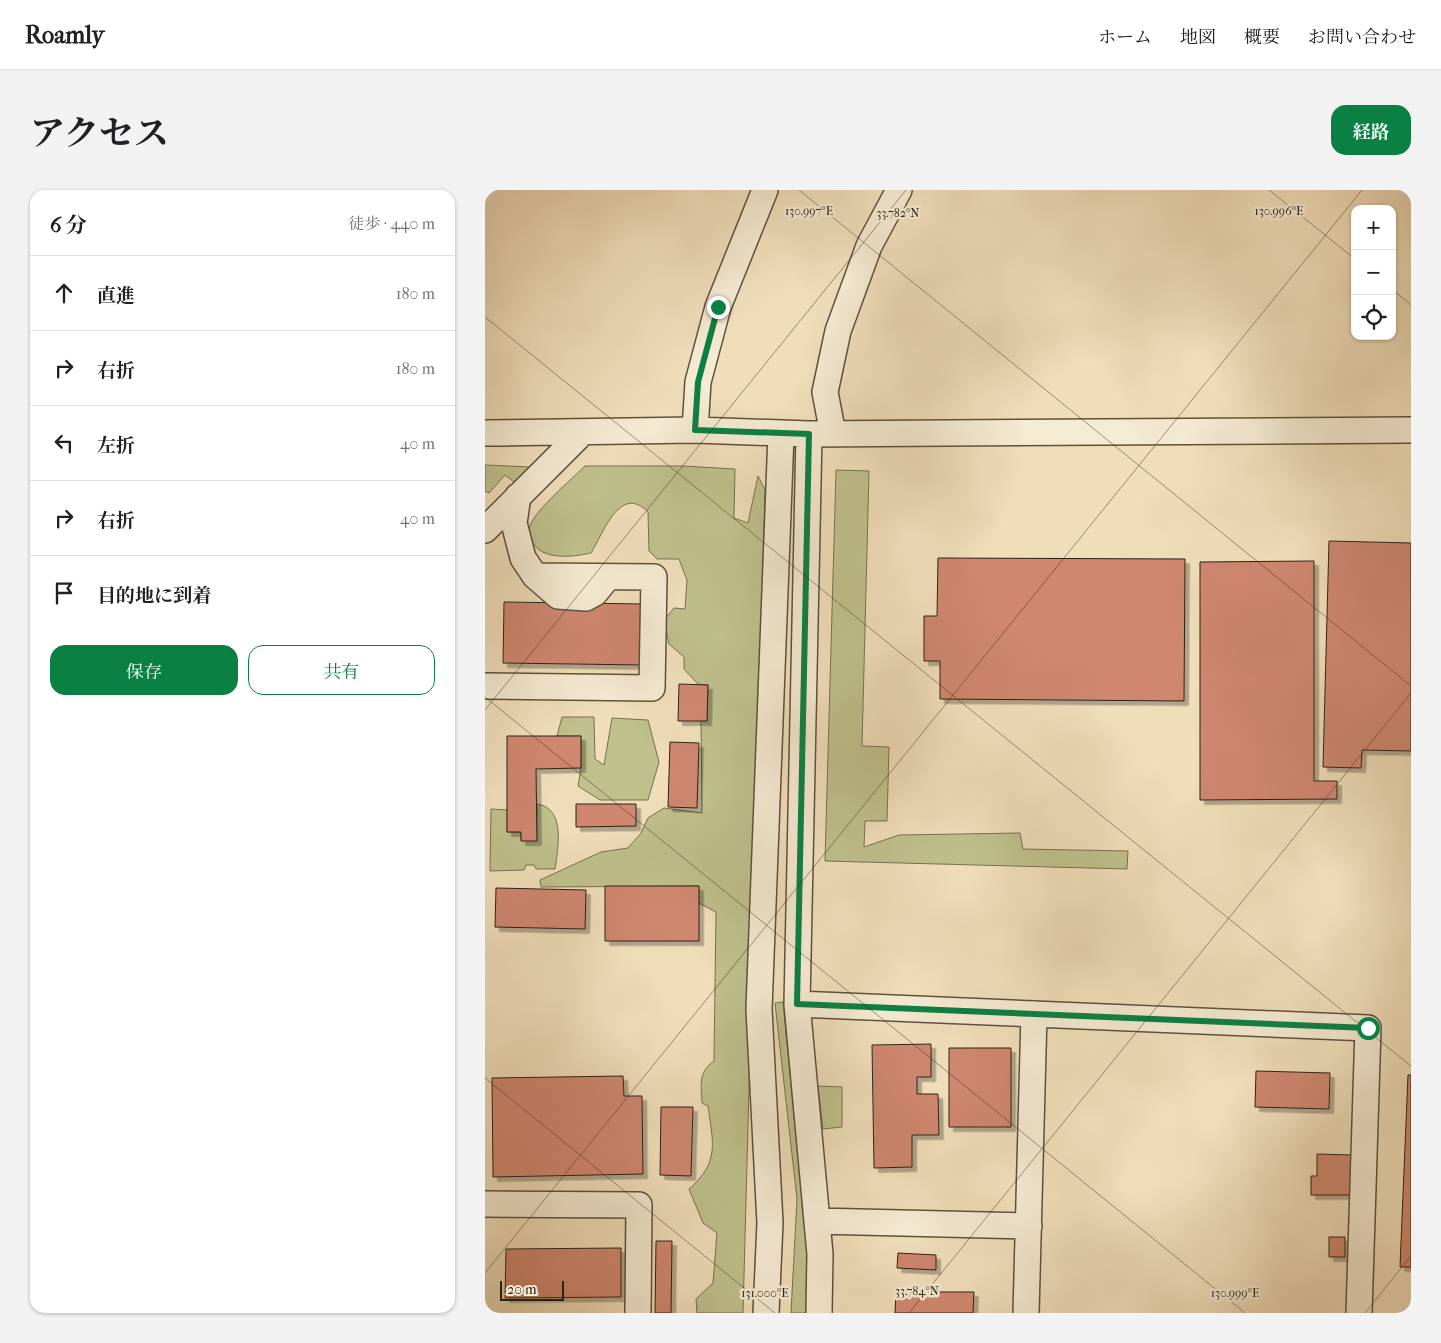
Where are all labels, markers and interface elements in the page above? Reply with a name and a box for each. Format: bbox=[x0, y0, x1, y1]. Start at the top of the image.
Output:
text: Roamly bbox=[25, 21, 104, 49]
text: ホーム bbox=[1098, 27, 1152, 48]
text: 地図 bbox=[1180, 27, 1216, 48]
text: 概要 bbox=[1244, 27, 1280, 48]
text: お問い合わせ bbox=[1308, 27, 1416, 48]
button: 経路 bbox=[1331, 105, 1411, 155]
text: アクセス bbox=[30, 113, 169, 154]
text: 130.997°E bbox=[785, 204, 833, 218]
text: 130.996°E bbox=[1255, 204, 1303, 218]
map controls bbox=[1351, 205, 1396, 340]
button: + bbox=[1351, 205, 1396, 250]
text: 33.782°N bbox=[877, 206, 919, 220]
text: 6 分 bbox=[50, 213, 87, 237]
text: 徒歩 · 440 m bbox=[348, 214, 435, 233]
button: − bbox=[1351, 250, 1396, 295]
icon: ahead bbox=[50, 279, 78, 307]
text: 180 m bbox=[396, 284, 435, 303]
text: 直進 bbox=[97, 285, 135, 307]
button: locate bbox=[1351, 295, 1396, 340]
route end bbox=[707, 296, 730, 319]
icon: right bbox=[50, 354, 78, 382]
text: 180 m bbox=[396, 359, 435, 378]
text: 右折 bbox=[97, 360, 135, 382]
icon: left bbox=[50, 429, 78, 457]
text: 40 m bbox=[400, 434, 435, 453]
text: 左折 bbox=[97, 435, 135, 457]
icon: right bbox=[50, 504, 78, 532]
text: 40 m bbox=[400, 509, 435, 528]
text: 右折 bbox=[97, 510, 135, 532]
icon: arrive bbox=[50, 579, 78, 607]
text: 目的地に到着 bbox=[97, 585, 211, 607]
button: 保存 bbox=[50, 645, 238, 695]
button: 共有 bbox=[248, 645, 435, 695]
route start bbox=[1357, 1017, 1380, 1040]
scale bar bbox=[500, 1278, 564, 1301]
text: 20 m bbox=[507, 1281, 537, 1298]
text: 33.784°N bbox=[895, 1284, 939, 1298]
text: 131.000°E bbox=[741, 1286, 789, 1300]
text: 130.999°E bbox=[1211, 1286, 1259, 1300]

